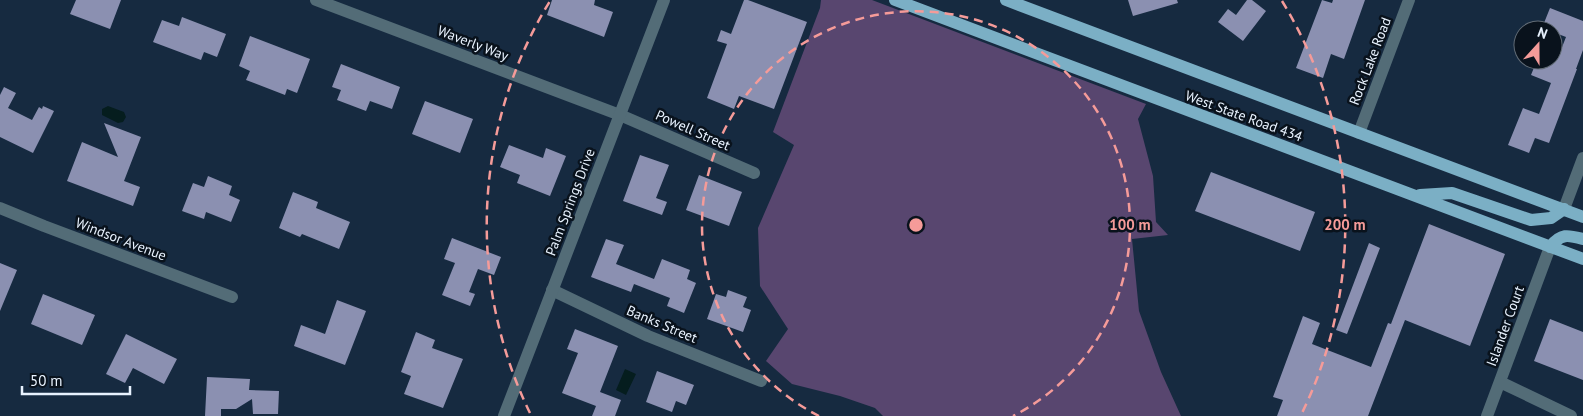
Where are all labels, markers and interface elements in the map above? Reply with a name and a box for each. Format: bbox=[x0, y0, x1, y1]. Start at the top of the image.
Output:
street label: Rock Lake Road bbox=[1345, 15, 1395, 107]
north arrow bbox=[1513, 20, 1563, 70]
street label: Waverly Way bbox=[435, 21, 511, 65]
text: N bbox=[1535, 23, 1550, 43]
street label: West State Road 434 bbox=[1183, 86, 1305, 146]
street label: Powell Street bbox=[653, 106, 733, 155]
street label: Palm Springs Drive bbox=[541, 146, 599, 258]
street label: Windsor Avenue bbox=[73, 213, 169, 265]
text: 100 m bbox=[1109, 215, 1151, 234]
text: 200 m bbox=[1324, 215, 1366, 234]
centre of rings bbox=[907, 216, 925, 234]
street label: Islander Court bbox=[1482, 283, 1528, 369]
street label: Banks Street bbox=[624, 301, 700, 347]
scale bar bbox=[22, 364, 130, 396]
text: 50 m bbox=[30, 371, 63, 390]

